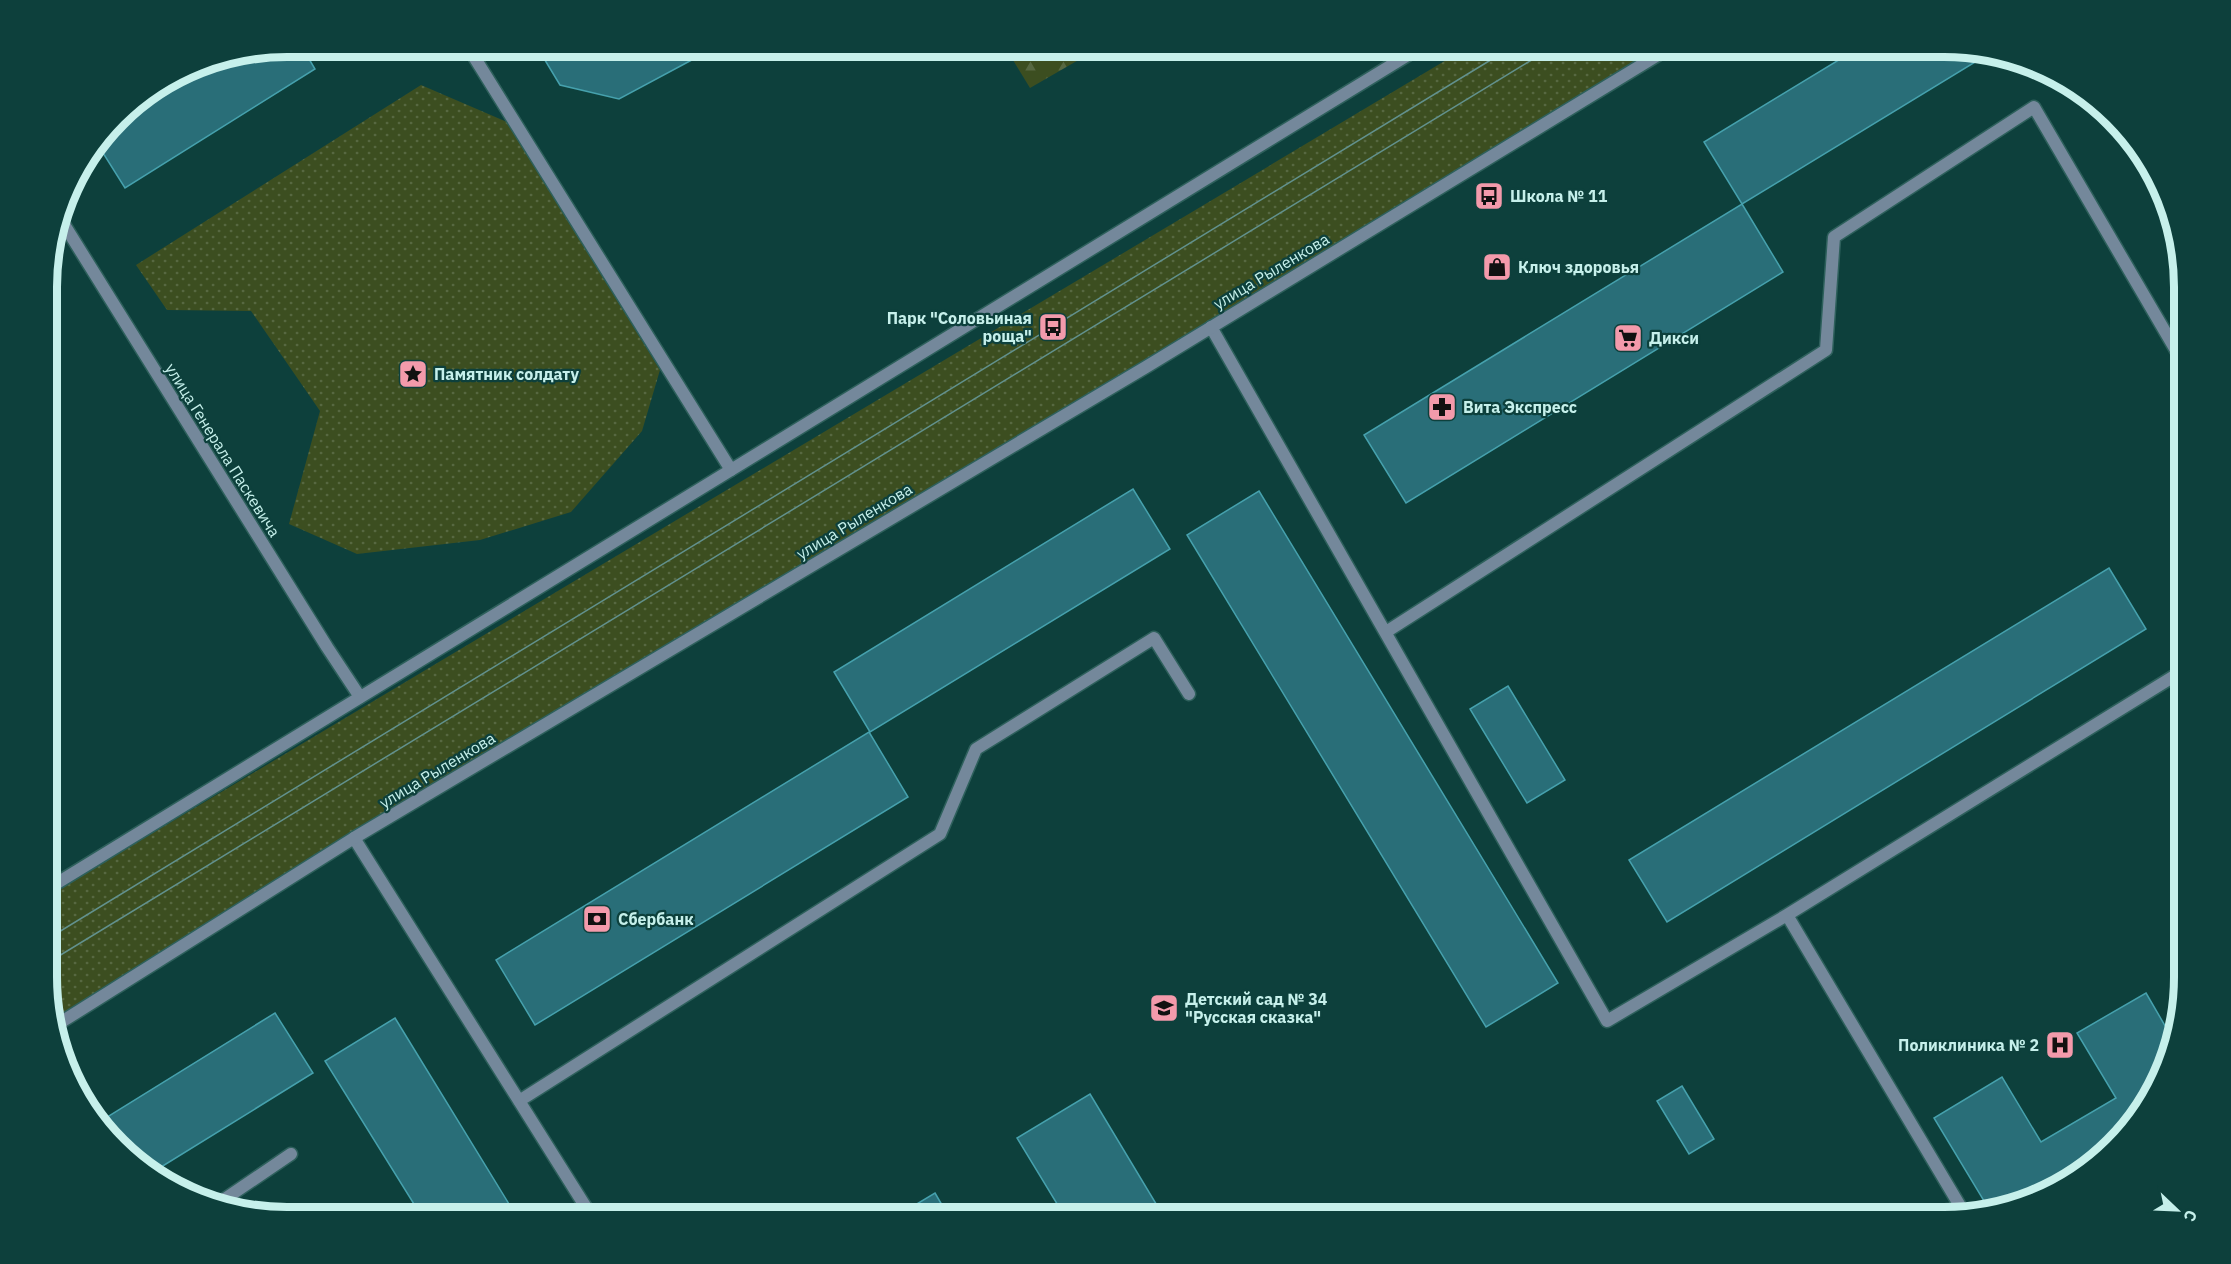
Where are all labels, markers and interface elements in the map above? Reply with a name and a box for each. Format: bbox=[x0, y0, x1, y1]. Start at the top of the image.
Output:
bus stop icon: Школа № 11 bbox=[1473, 180, 1505, 212]
place label: Школа № 11 bbox=[1510, 186, 1608, 206]
street label: улица Рыленкова bbox=[1209, 228, 1333, 313]
shop icon: Ключ здоровья bbox=[1481, 251, 1513, 283]
place label: Ключ здоровья bbox=[1518, 257, 1639, 277]
place label: Парк "Соловьиная роща" bbox=[887, 308, 1032, 346]
bus stop icon: Парк "Соловьиная роща" bbox=[1037, 311, 1069, 343]
supermarket icon: Дикси bbox=[1612, 322, 1644, 354]
place label: Дикси bbox=[1649, 328, 1699, 348]
place icon: Памятник солдату bbox=[397, 358, 429, 390]
street label: улица Генерала Паскевича bbox=[161, 359, 285, 541]
place label: Памятник солдату bbox=[434, 364, 579, 384]
pharmacy icon: Вита Экспресс bbox=[1426, 391, 1458, 423]
place label: Вита Экспресс bbox=[1463, 397, 1577, 417]
street label: улица Рыленкова bbox=[792, 478, 916, 563]
street label: улица Рыленкова bbox=[375, 727, 499, 812]
bank icon: Сбербанк bbox=[581, 903, 613, 935]
place label: Сбербанк bbox=[618, 909, 694, 929]
place label: Детский сад № 34 "Русская сказка" bbox=[1185, 989, 1328, 1027]
school or university icon: Детский сад № 34 "Русская сказка" bbox=[1148, 992, 1180, 1024]
hospital icon: Поликлиника № 2 bbox=[2044, 1029, 2076, 1061]
place label: Поликлиника № 2 bbox=[1898, 1035, 2039, 1055]
north arrow bbox=[2147, 1180, 2207, 1240]
text: С bbox=[2180, 1207, 2202, 1225]

